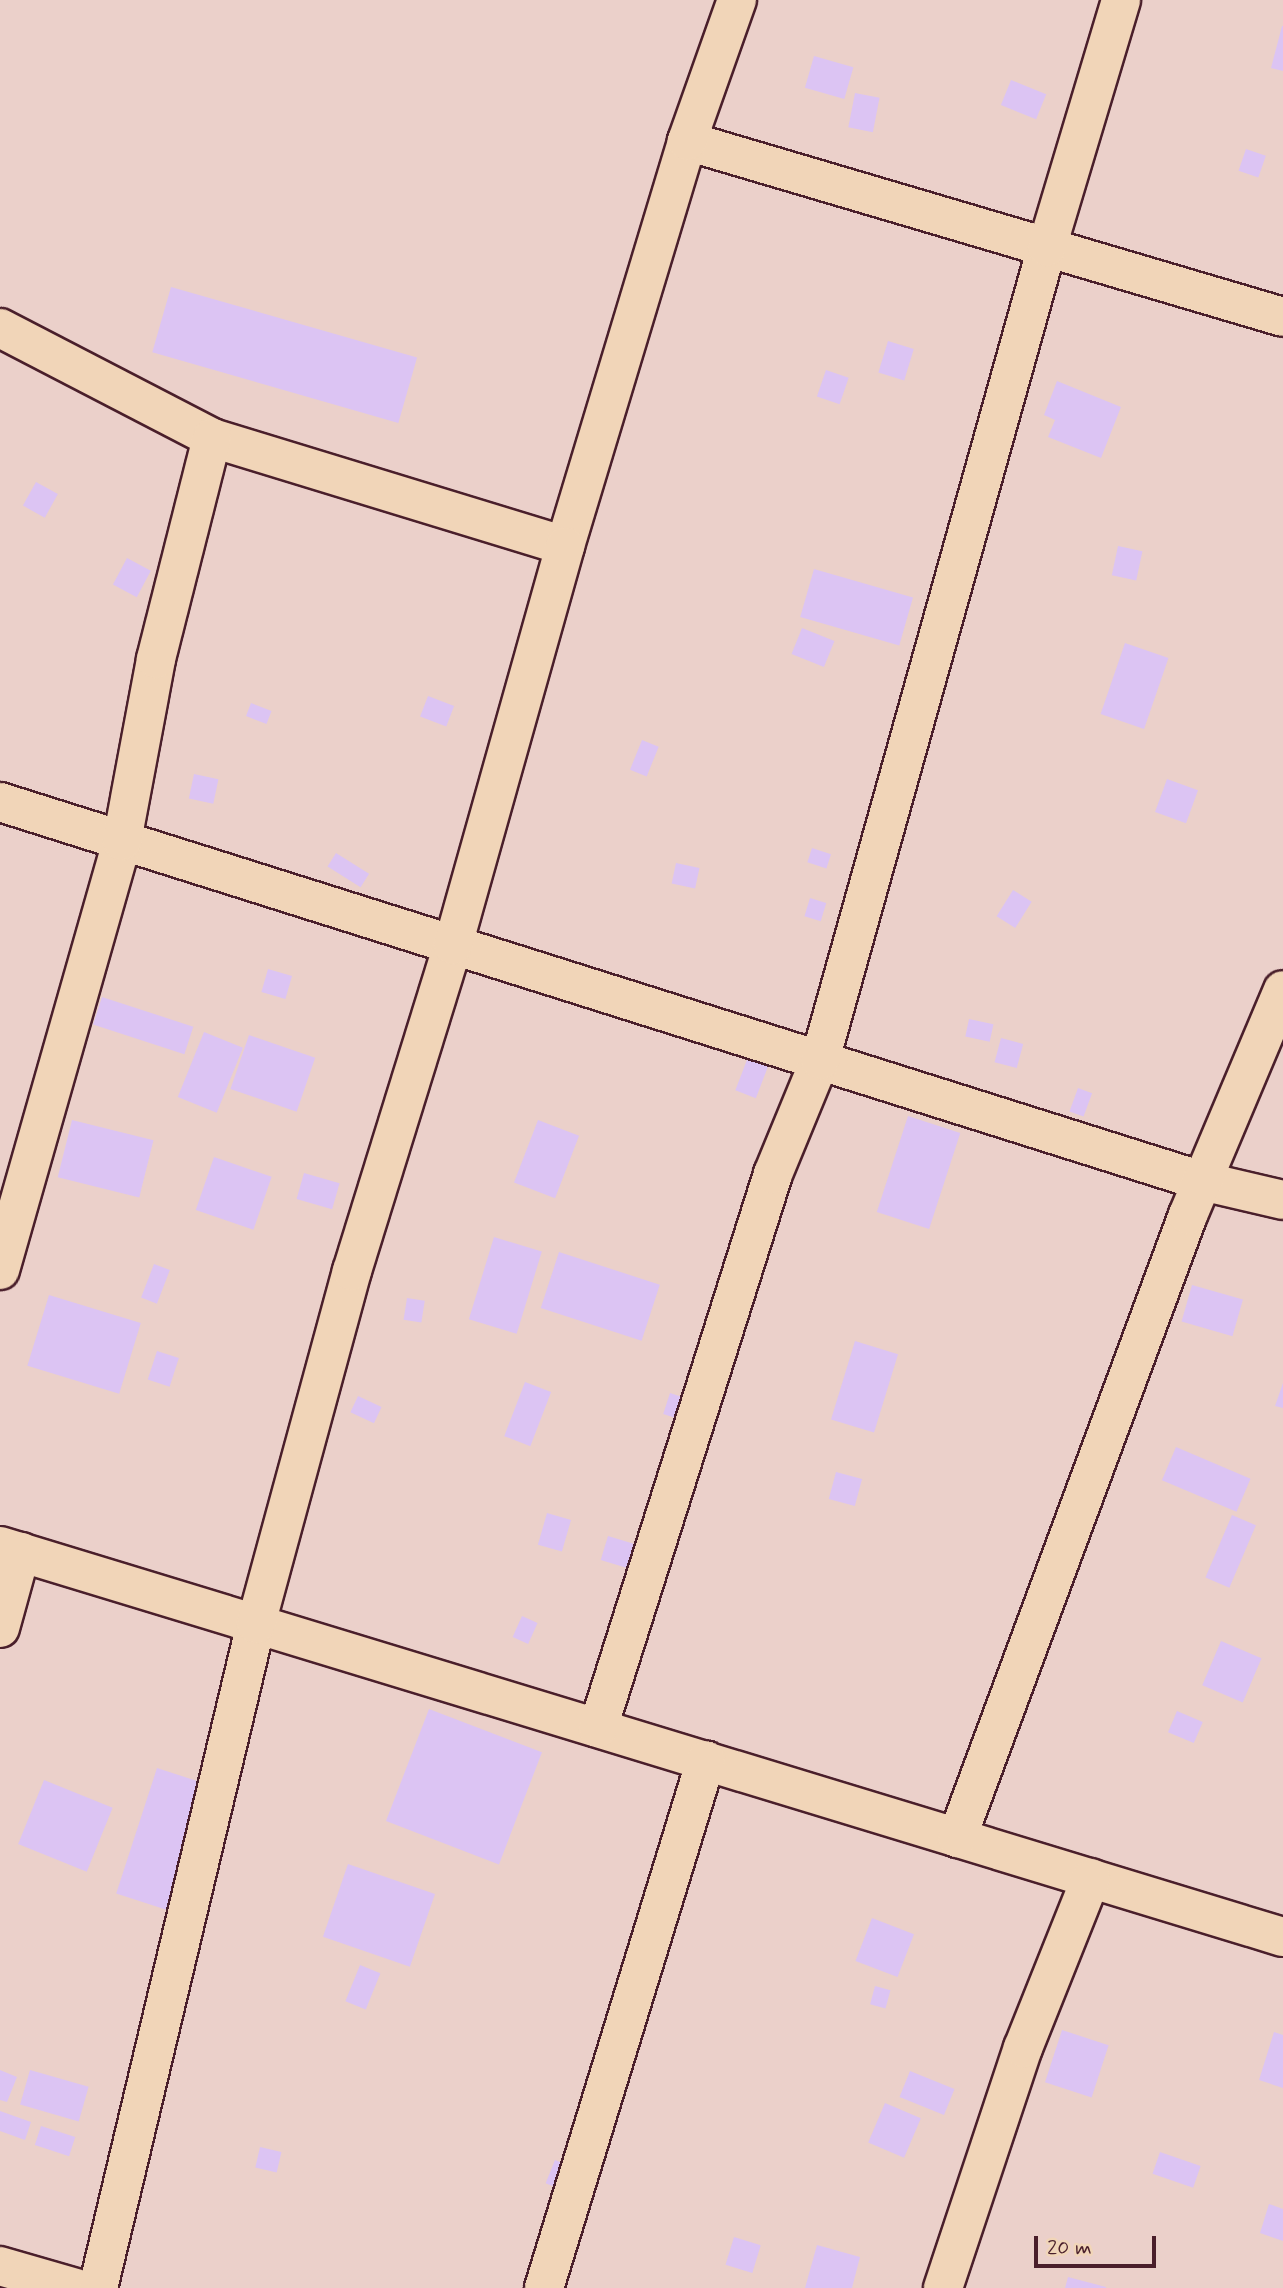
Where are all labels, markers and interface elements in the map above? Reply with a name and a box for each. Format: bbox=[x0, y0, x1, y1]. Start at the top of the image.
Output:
scale bar bbox=[1038, 2222, 1160, 2266]
text: 20 m bbox=[1047, 2234, 1092, 2262]

